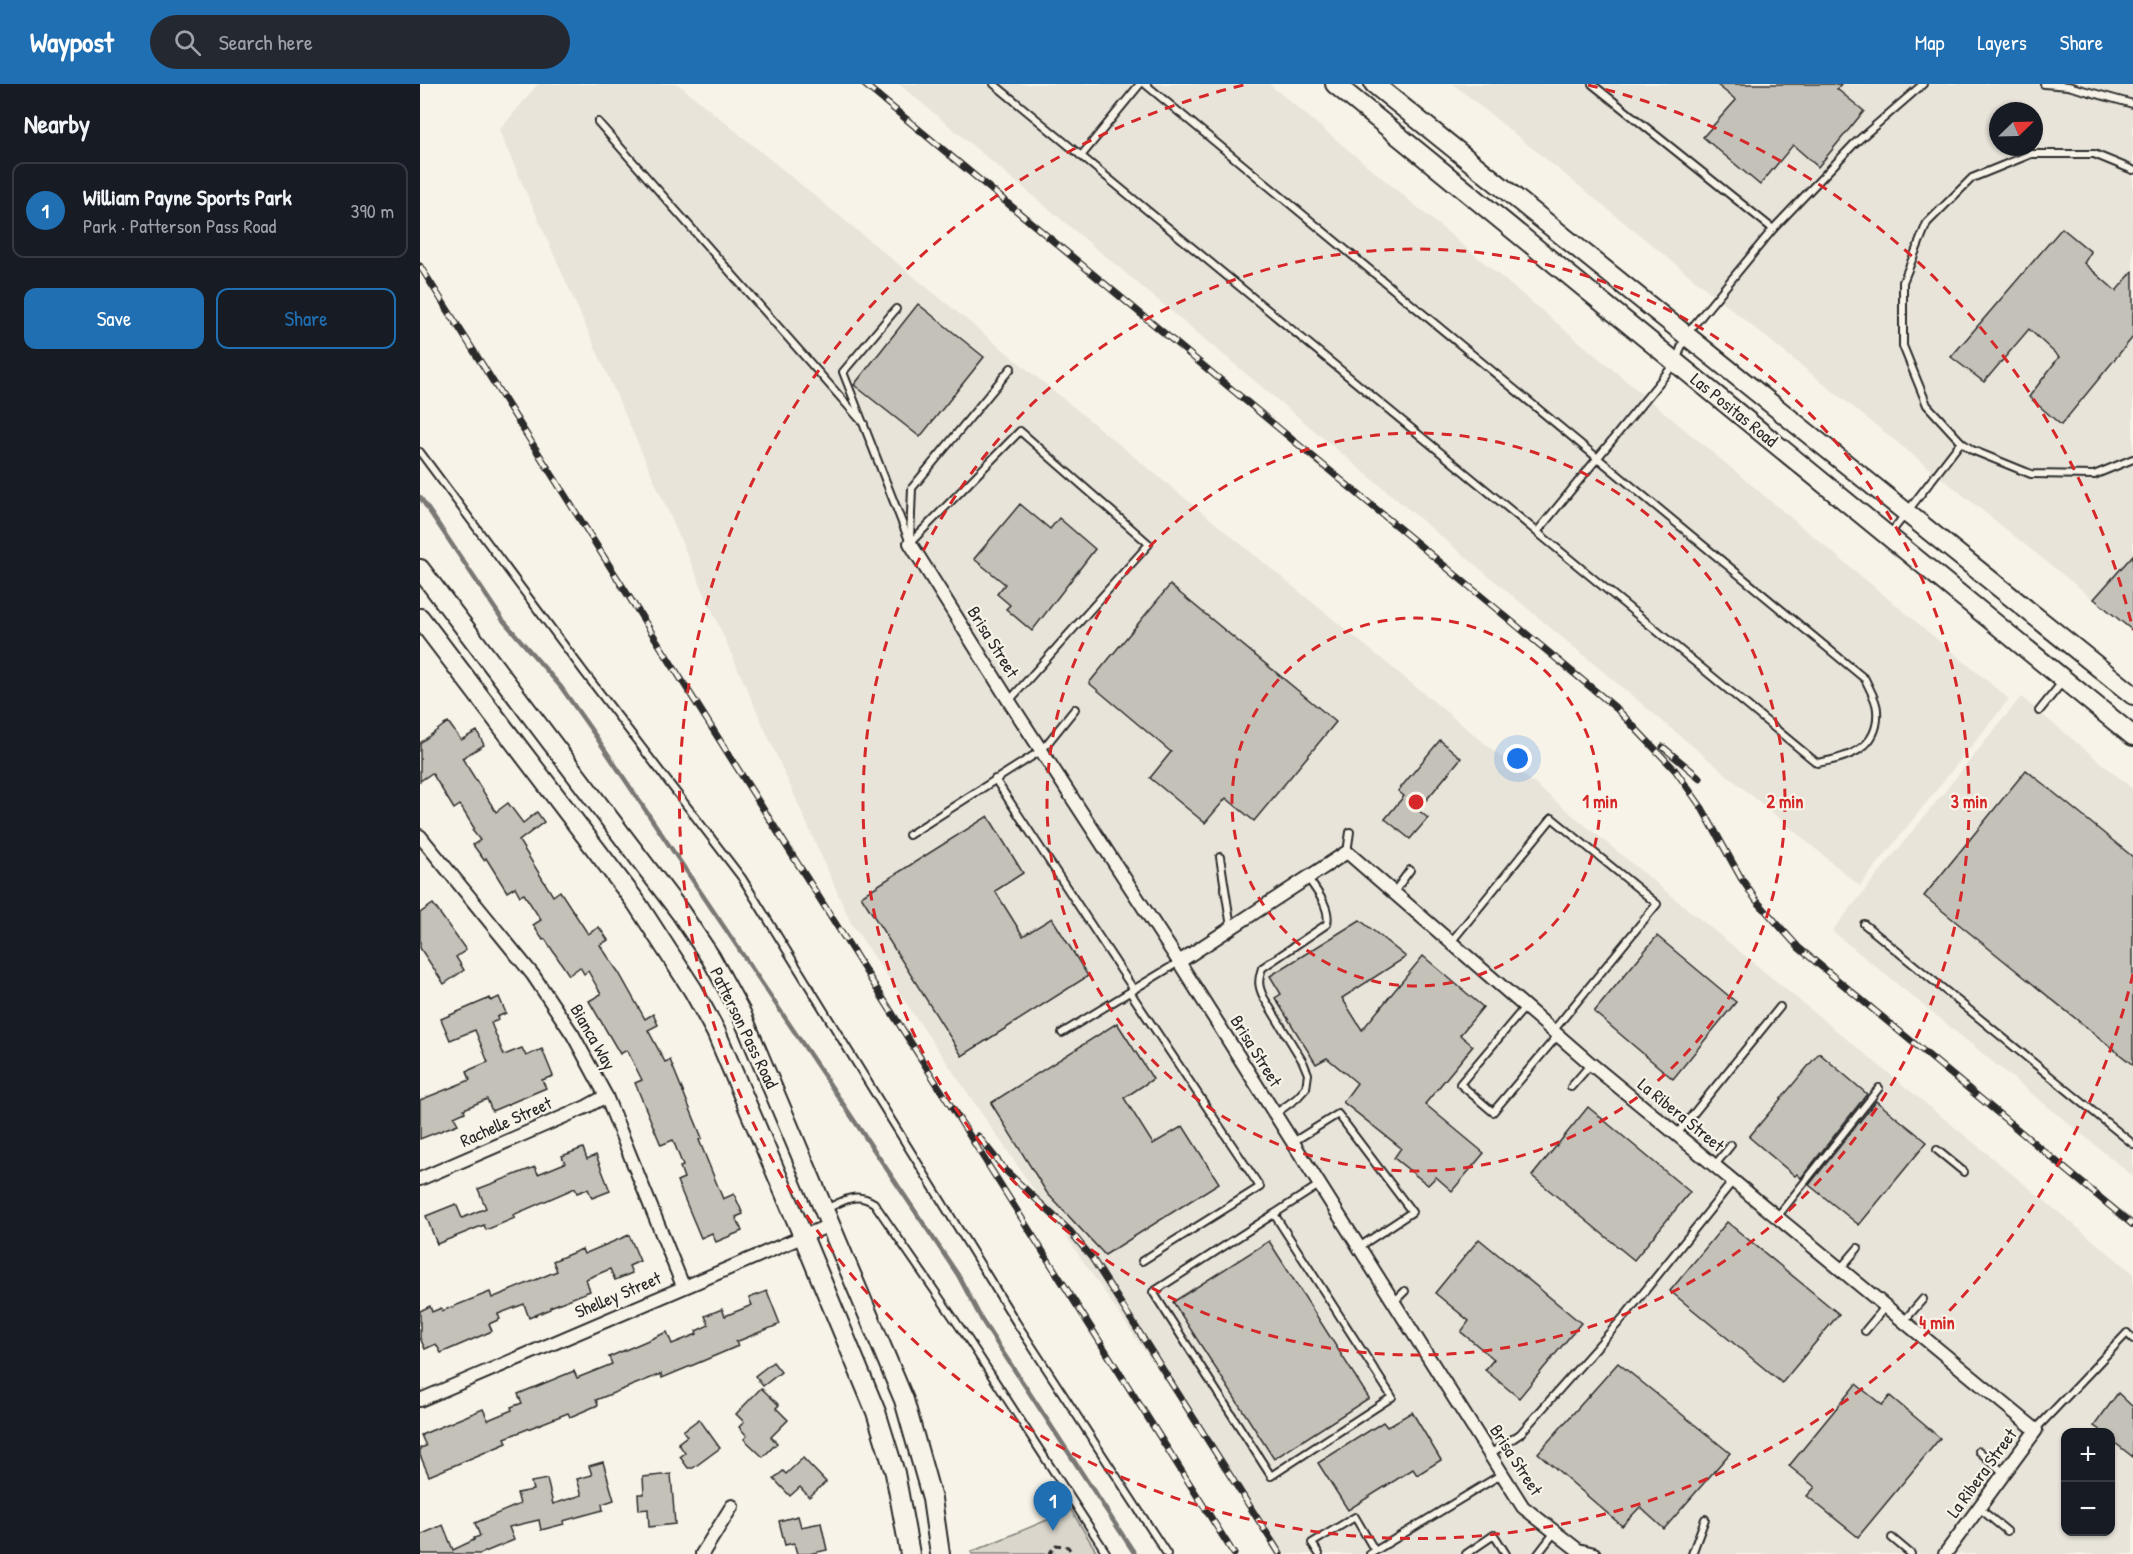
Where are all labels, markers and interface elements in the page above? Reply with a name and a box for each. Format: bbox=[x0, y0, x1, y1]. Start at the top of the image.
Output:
search box bbox=[150, 15, 570, 69]
text: Waypost bbox=[30, 23, 114, 61]
icon: search bbox=[171, 26, 204, 59]
text: Search here bbox=[219, 27, 313, 57]
text: Map bbox=[1915, 28, 1944, 57]
text: Layers bbox=[1977, 28, 2027, 57]
text: Share bbox=[2060, 28, 2103, 57]
north arrow bbox=[1989, 102, 2043, 156]
text: Nearby bbox=[24, 106, 90, 141]
text: William Payne Sports Park bbox=[83, 182, 292, 212]
text: 1 bbox=[42, 197, 49, 224]
text: 390 m bbox=[351, 197, 394, 224]
text: Park · Patterson Pass Road bbox=[83, 212, 276, 239]
button: Save bbox=[24, 288, 204, 349]
button: Share bbox=[216, 288, 396, 349]
street label: Las Positas Road bbox=[1685, 367, 1783, 453]
street label: Brisa Street bbox=[962, 601, 1026, 683]
your location bbox=[1503, 744, 1532, 773]
text: 1 min bbox=[1582, 789, 1618, 814]
text: 2 min bbox=[1767, 789, 1803, 814]
text: 3 min bbox=[1951, 789, 1987, 814]
centre of rings bbox=[1406, 792, 1426, 812]
street label: Patterson Pass Road bbox=[704, 963, 785, 1093]
street label: Bianca Way bbox=[565, 999, 623, 1075]
street label: Brisa Street bbox=[1225, 1010, 1289, 1092]
street label: La Ribera Street bbox=[1633, 1072, 1730, 1158]
street label: Rachelle Street bbox=[456, 1090, 556, 1153]
street label: Shelley Street bbox=[571, 1265, 666, 1324]
text: 4 min bbox=[1919, 1310, 1955, 1335]
street label: Brisa Street bbox=[1484, 1419, 1549, 1501]
street label: La Ribera Street bbox=[1941, 1422, 2023, 1522]
map controls bbox=[2061, 1428, 2115, 1536]
button: + bbox=[2061, 1428, 2115, 1482]
pin: 1 bbox=[1034, 1482, 1072, 1531]
button: − bbox=[2061, 1482, 2115, 1536]

